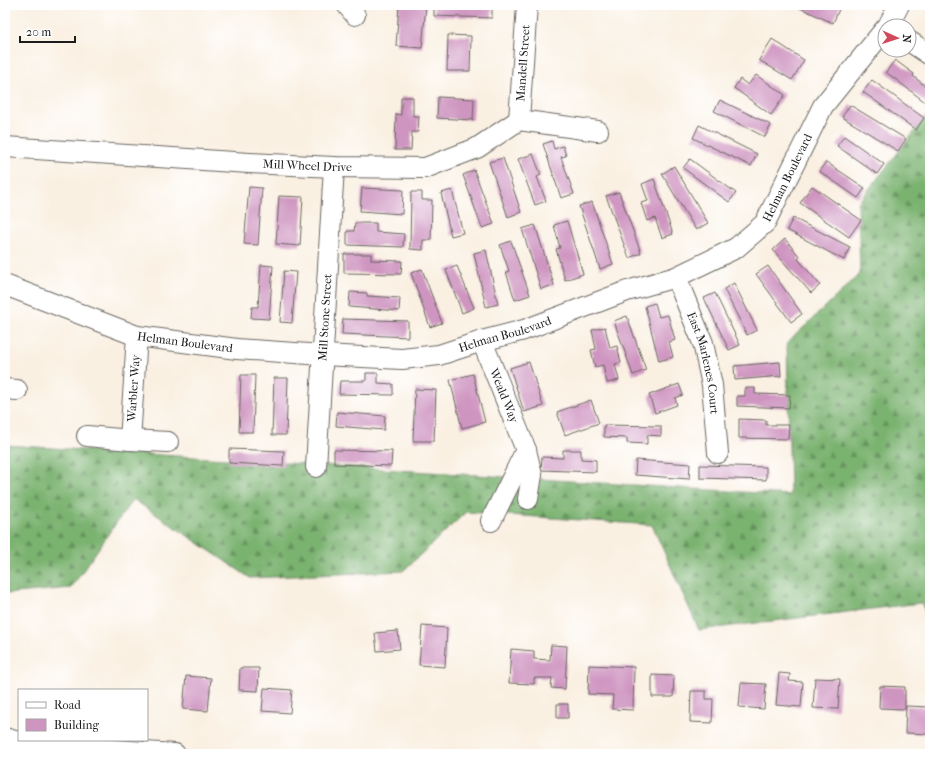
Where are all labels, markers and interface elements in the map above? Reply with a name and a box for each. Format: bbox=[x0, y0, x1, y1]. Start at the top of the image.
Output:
scale bar bbox=[20, 18, 75, 44]
north arrow bbox=[877, 18, 917, 58]
street label: Mandell Street bbox=[513, 24, 533, 102]
text: 20 m bbox=[26, 25, 51, 39]
text: N bbox=[900, 34, 913, 44]
street label: Helman Boulevard bbox=[760, 131, 815, 224]
street label: Mill Wheel Drive bbox=[262, 157, 352, 174]
street label: Mill Stone Street bbox=[315, 273, 335, 361]
street label: East Marlenes Court bbox=[684, 310, 722, 416]
street label: Helman Boulevard bbox=[457, 313, 554, 355]
street label: Helman Boulevard bbox=[136, 329, 234, 355]
street label: Warbler Way bbox=[124, 353, 143, 423]
street label: Weald Way bbox=[486, 365, 522, 426]
legend bbox=[18, 689, 148, 741]
text: Road bbox=[54, 698, 81, 712]
text: Building bbox=[54, 718, 99, 732]

